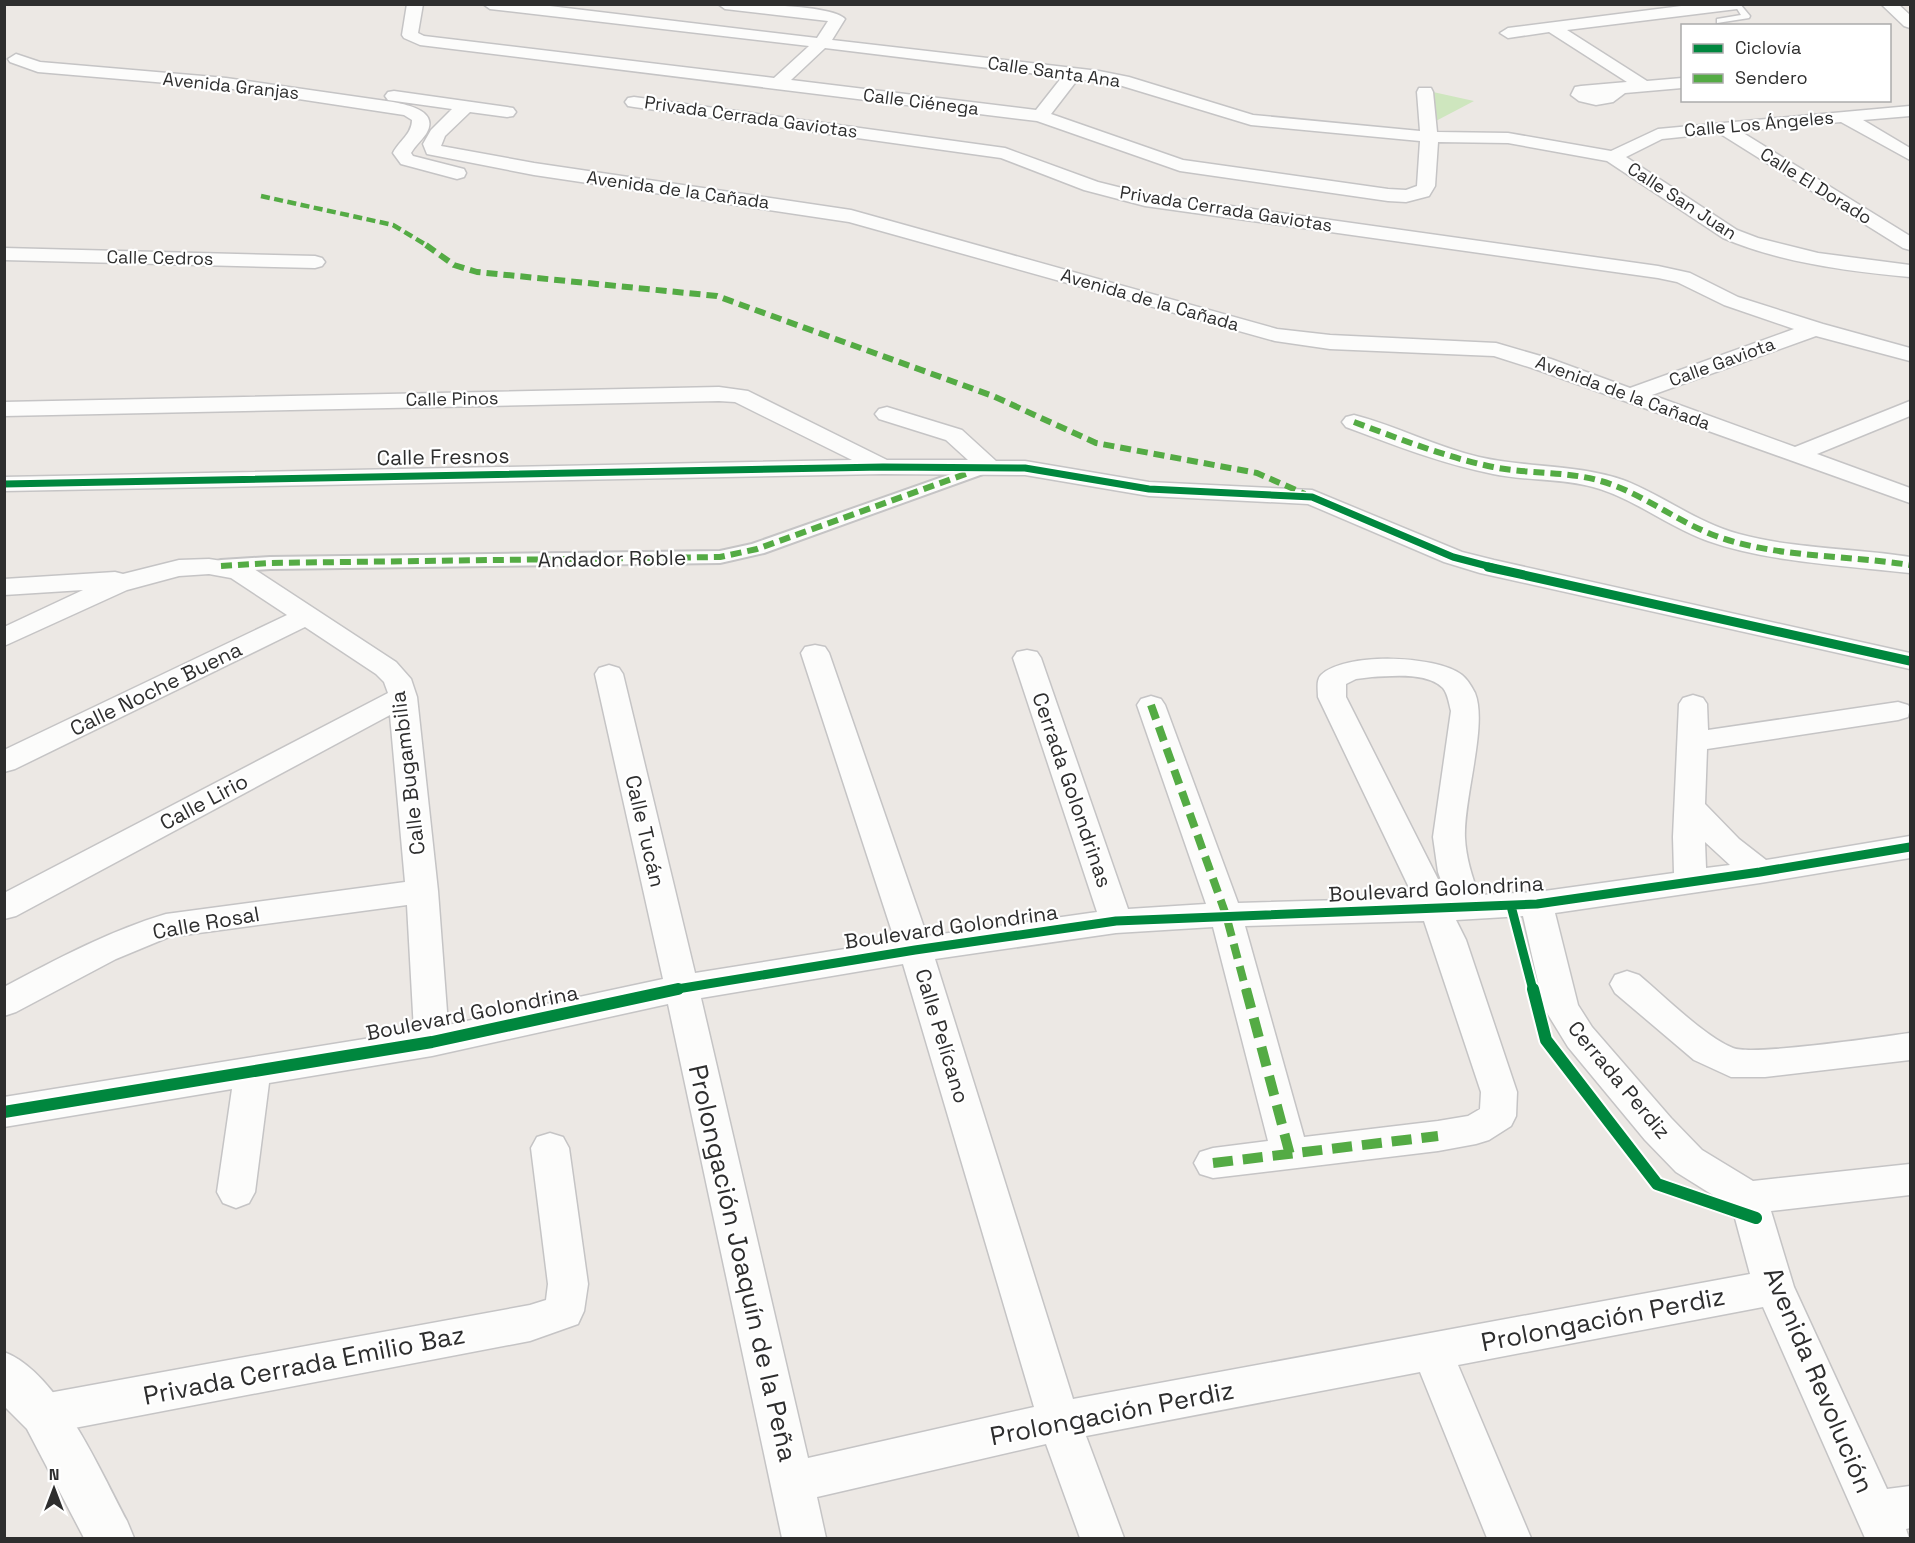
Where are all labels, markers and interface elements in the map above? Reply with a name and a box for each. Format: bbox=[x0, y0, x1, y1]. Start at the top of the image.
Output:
legend bbox=[1681, 24, 1891, 102]
text: Ciclovía bbox=[1735, 36, 1801, 59]
street label: Calle Santa Ana bbox=[986, 51, 1122, 92]
text: Sendero bbox=[1735, 66, 1808, 89]
street label: Avenida Granjas bbox=[162, 67, 300, 104]
street label: Calle Ciénega bbox=[862, 83, 980, 120]
street label: Privada Cerrada Gaviotas bbox=[643, 90, 859, 143]
street label: Calle Los Ángeles bbox=[1683, 106, 1835, 141]
street label: Calle El Dorado bbox=[1756, 142, 1876, 229]
street label: Calle San Juan bbox=[1623, 157, 1741, 244]
street label: Avenida de la Cañada bbox=[585, 165, 771, 214]
street label: Privada Cerrada Gaviotas bbox=[1118, 180, 1334, 237]
street label: Calle Cedros bbox=[106, 245, 214, 270]
street label: Avenida de la Cañada bbox=[1058, 263, 1242, 336]
street label: Calle Gaviota bbox=[1666, 332, 1778, 391]
street label: Avenida de la Cañada bbox=[1533, 350, 1714, 435]
street label: Calle Pinos bbox=[405, 386, 499, 411]
street label: Calle Fresnos bbox=[376, 442, 510, 471]
street label: Andador Roble bbox=[537, 544, 687, 573]
street label: Calle Noche Buena bbox=[65, 635, 246, 742]
street label: Calle Bugambilia bbox=[384, 689, 431, 857]
street label: Cerrada Golondrinas bbox=[1026, 689, 1119, 891]
street label: Calle Lirio bbox=[155, 767, 253, 836]
street label: Calle Tucán bbox=[619, 772, 671, 890]
street label: Boulevard Golondrina bbox=[1328, 869, 1544, 908]
street label: Boulevard Golondrina bbox=[842, 898, 1060, 955]
street label: Calle Rosal bbox=[150, 900, 261, 945]
street label: Calle Pelícano bbox=[909, 965, 976, 1106]
street label: Boulevard Golondrina bbox=[363, 979, 580, 1046]
street label: Cerrada Perdiz bbox=[1562, 1015, 1677, 1144]
street label: Prolongación Joaquín de la Peña bbox=[681, 1061, 805, 1465]
street label: Avenida Revolución bbox=[1756, 1262, 1882, 1498]
street label: Prolongación Perdiz bbox=[1478, 1279, 1728, 1359]
street label: Privada Cerrada Emilio Baz bbox=[140, 1317, 468, 1413]
street label: Prolongación Perdiz bbox=[987, 1373, 1237, 1453]
north arrow bbox=[24, 1459, 84, 1519]
text: N bbox=[49, 1464, 59, 1485]

